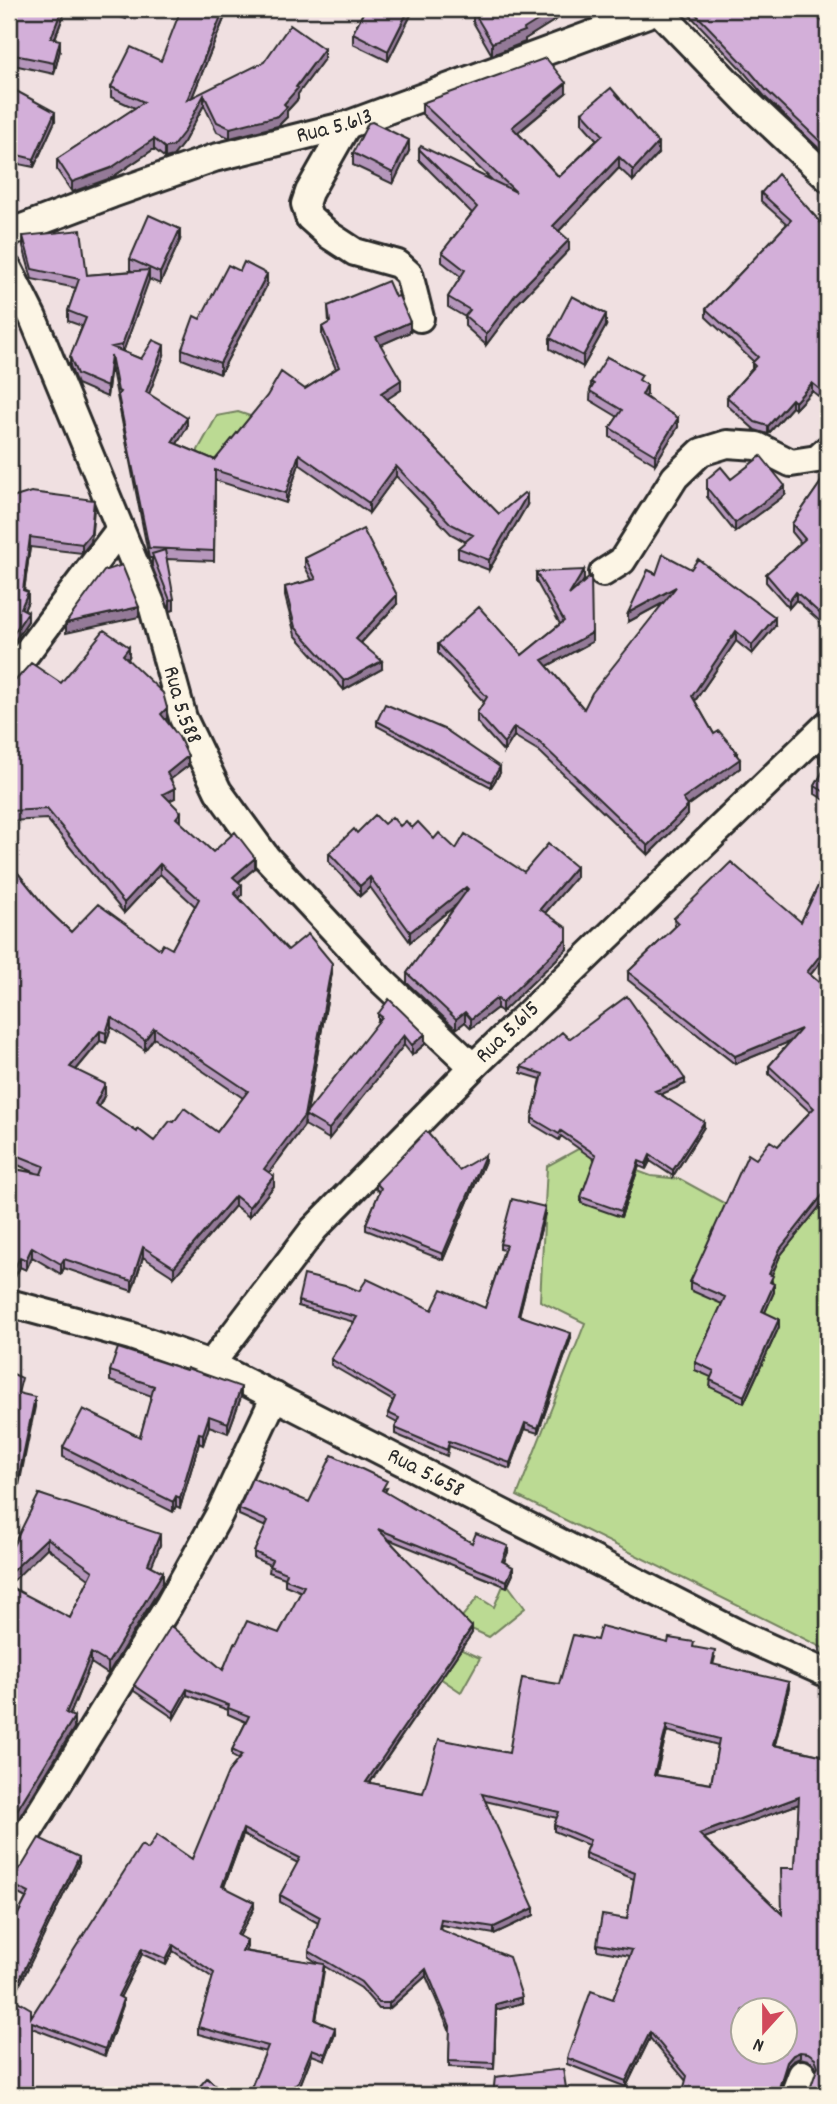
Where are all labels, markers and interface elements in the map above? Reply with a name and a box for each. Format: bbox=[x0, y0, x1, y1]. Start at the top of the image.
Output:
street label: Rua 5.613 bbox=[293, 100, 378, 153]
street label: Rua 5.588 bbox=[153, 663, 210, 750]
street label: Rua 5.615 bbox=[469, 994, 548, 1072]
street label: Rua 5.658 bbox=[381, 1440, 470, 1507]
north arrow bbox=[728, 1996, 798, 2066]
text: N bbox=[750, 2029, 768, 2058]

